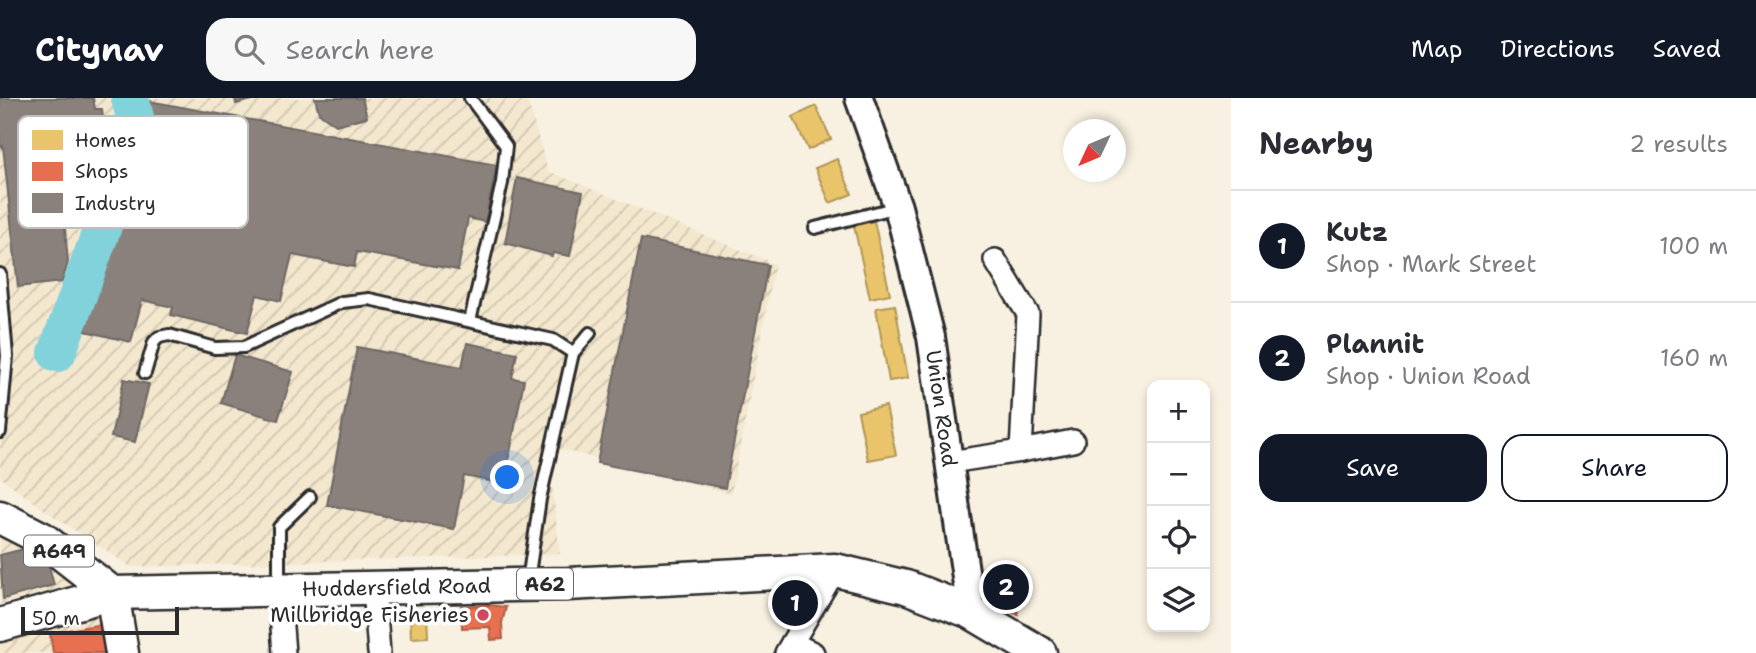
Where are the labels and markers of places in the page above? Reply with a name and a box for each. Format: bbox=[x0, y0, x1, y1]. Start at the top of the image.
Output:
pin: 2 bbox=[983, 561, 1029, 613]
pin: 1 bbox=[772, 577, 818, 629]
place label: Millbridge Fisheries bbox=[270, 601, 469, 629]
marker: Millbridge Fisheries bbox=[475, 607, 491, 623]

